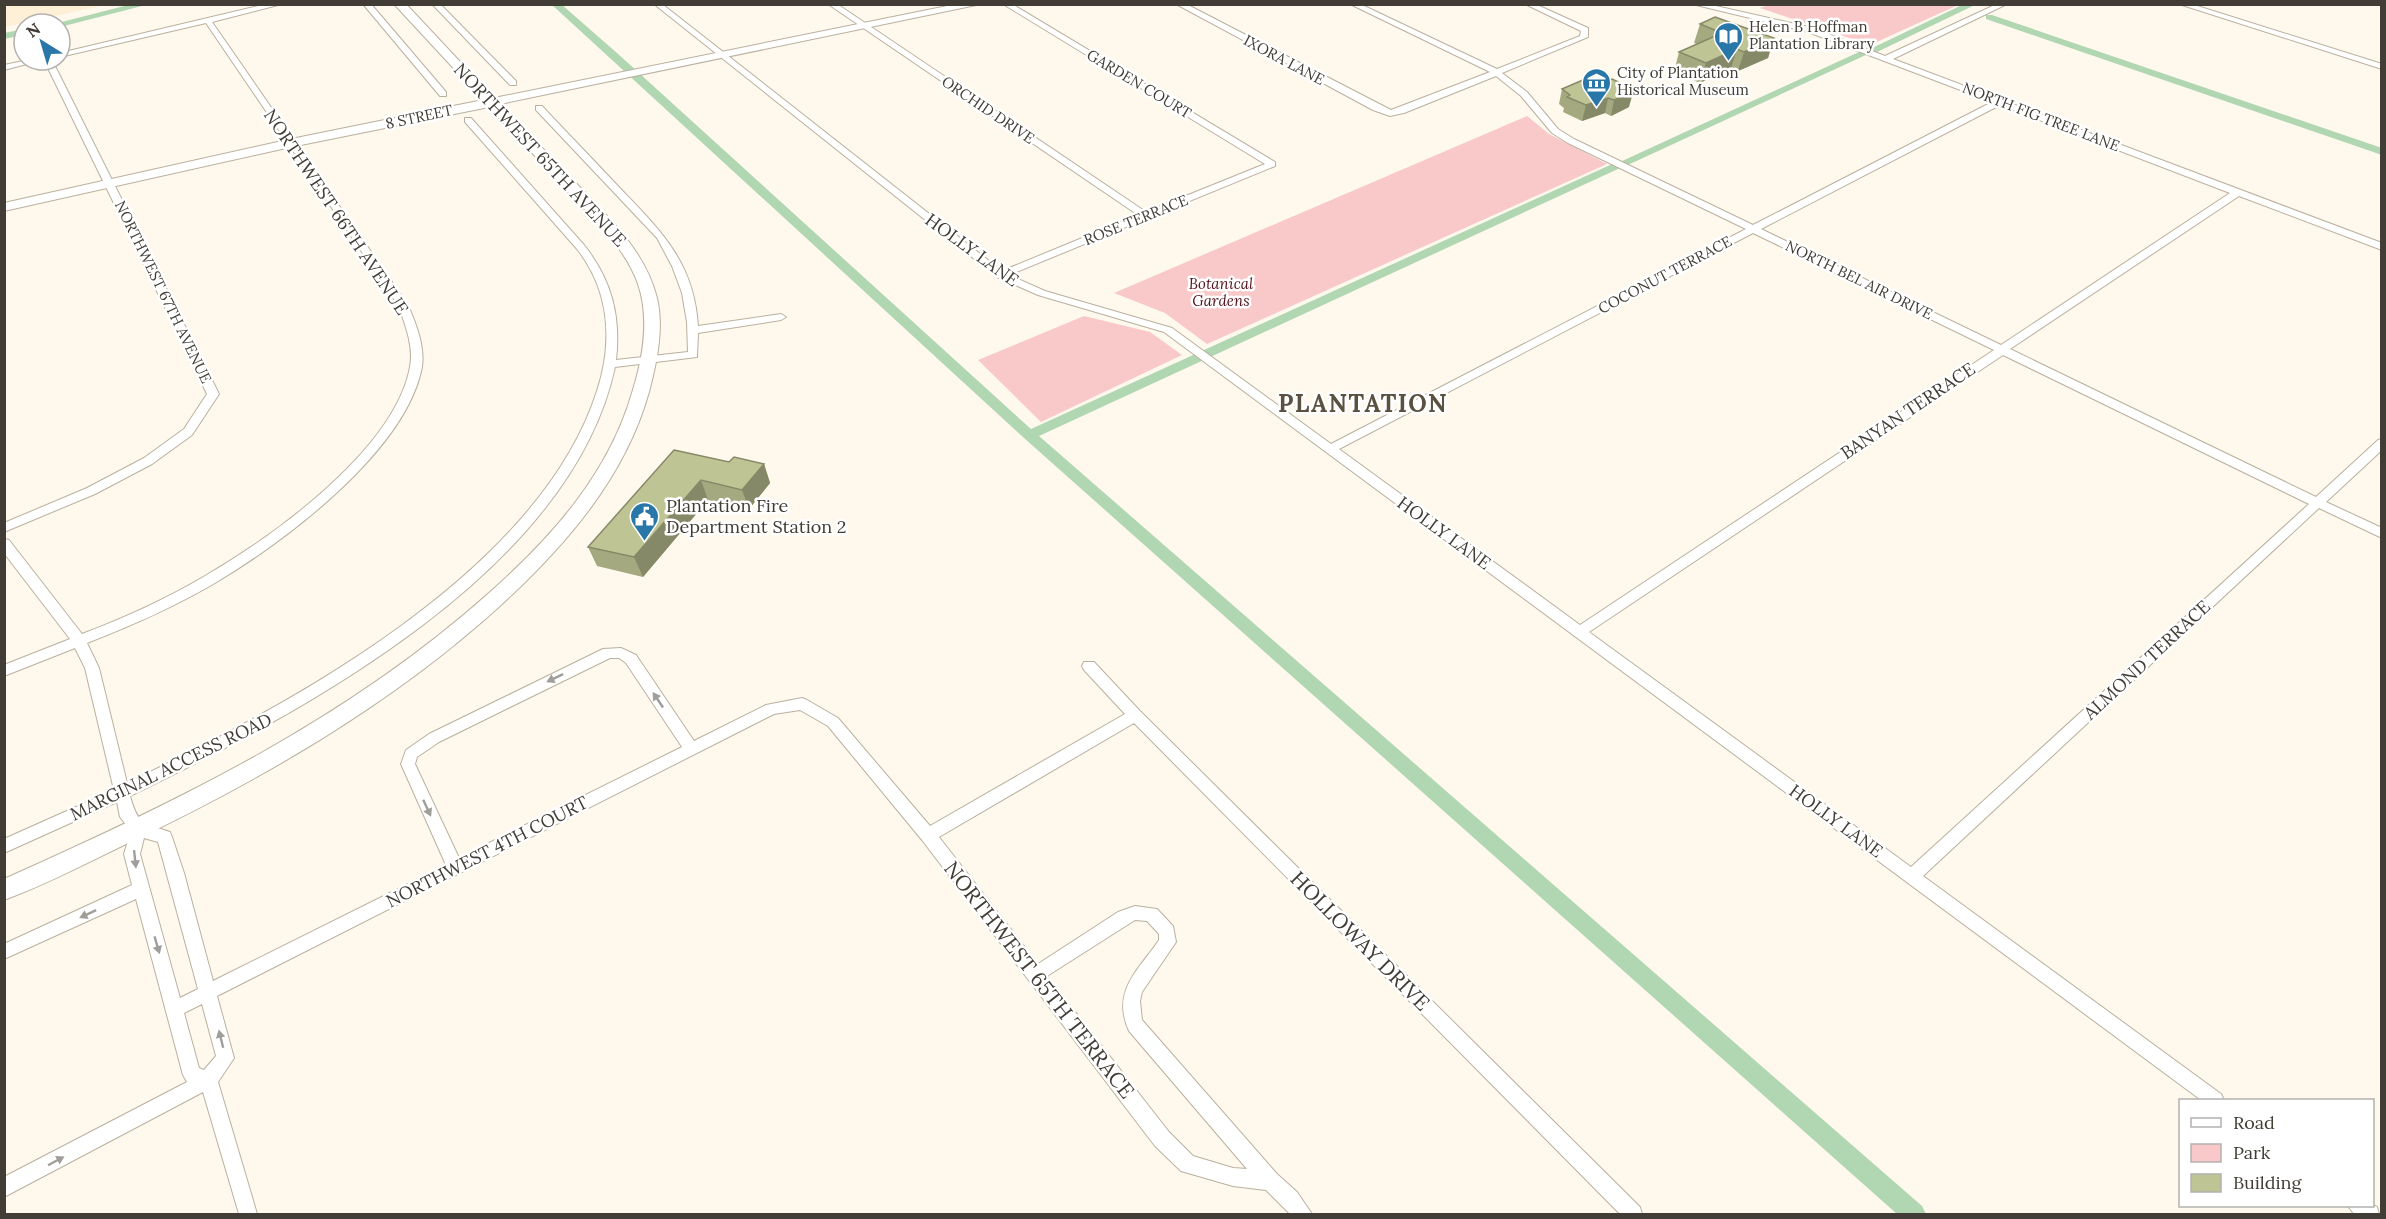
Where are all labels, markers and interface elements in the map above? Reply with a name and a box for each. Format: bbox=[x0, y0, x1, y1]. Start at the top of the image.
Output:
north arrow bbox=[12, 12, 72, 72]
place label: Helen B Hoffman Plantation Library bbox=[1749, 17, 1875, 53]
text: N bbox=[22, 18, 44, 42]
library icon: Helen B Hoffman Plantation Library bbox=[1712, 20, 1744, 62]
street label: IXORA LANE bbox=[1241, 30, 1328, 89]
street label: GARDEN COURT bbox=[1084, 45, 1195, 122]
street label: NORTHWEST 65TH AVENUE bbox=[449, 58, 632, 251]
place label: City of Plantation Historical Museum bbox=[1617, 63, 1749, 99]
museum icon: City of Plantation Historical Museum bbox=[1580, 66, 1612, 108]
street label: ORCHID DRIVE bbox=[938, 71, 1038, 148]
street label: NORTH FIG TREE LANE bbox=[1960, 78, 2123, 155]
street label: 8 STREET bbox=[384, 100, 455, 133]
street label: NORTHWEST 66TH AVENUE bbox=[259, 104, 414, 319]
street label: ROSE TERRACE bbox=[1081, 190, 1191, 249]
street label: NORTHWEST 67TH AVENUE bbox=[111, 197, 216, 386]
street label: HOLLY LANE bbox=[921, 208, 1024, 291]
street label: COCONUT TERRACE bbox=[1595, 231, 1735, 318]
street label: NORTH BEL AIR DRIVE bbox=[1783, 236, 1936, 323]
park label: Botanical Gardens bbox=[1189, 274, 1254, 310]
street label: BANYAN TERRACE bbox=[1836, 357, 1979, 464]
district label: PLANTATION bbox=[1278, 388, 1448, 419]
street label: HOLLY LANE bbox=[1393, 491, 1496, 574]
place label: Plantation Fire Department Station 2 bbox=[666, 494, 847, 538]
public building icon: Plantation Fire Department Station 2 bbox=[629, 500, 661, 542]
street label: ALMOND TERRACE bbox=[2078, 595, 2215, 725]
one-way arrow bbox=[547, 674, 564, 683]
one-way arrow bbox=[653, 691, 664, 708]
street label: MARGINAL ACCESS ROAD bbox=[66, 708, 275, 825]
street label: HOLLY LANE bbox=[1785, 779, 1888, 862]
street label: NORTHWEST 4TH COURT bbox=[382, 790, 592, 913]
one-way arrow bbox=[423, 799, 432, 816]
one-way arrow bbox=[130, 850, 140, 869]
street label: NORTHWEST 65TH TERRACE bbox=[938, 856, 1140, 1104]
street label: HOLLOWAY DRIVE bbox=[1285, 865, 1436, 1016]
one-way arrow bbox=[79, 909, 96, 918]
one-way arrow bbox=[153, 936, 162, 954]
one-way arrow bbox=[215, 1029, 225, 1048]
legend bbox=[2179, 1099, 2374, 1207]
text: Road bbox=[2233, 1111, 2275, 1134]
text: Park bbox=[2233, 1141, 2271, 1164]
one-way arrow bbox=[48, 1156, 65, 1166]
text: Building bbox=[2233, 1171, 2303, 1194]

